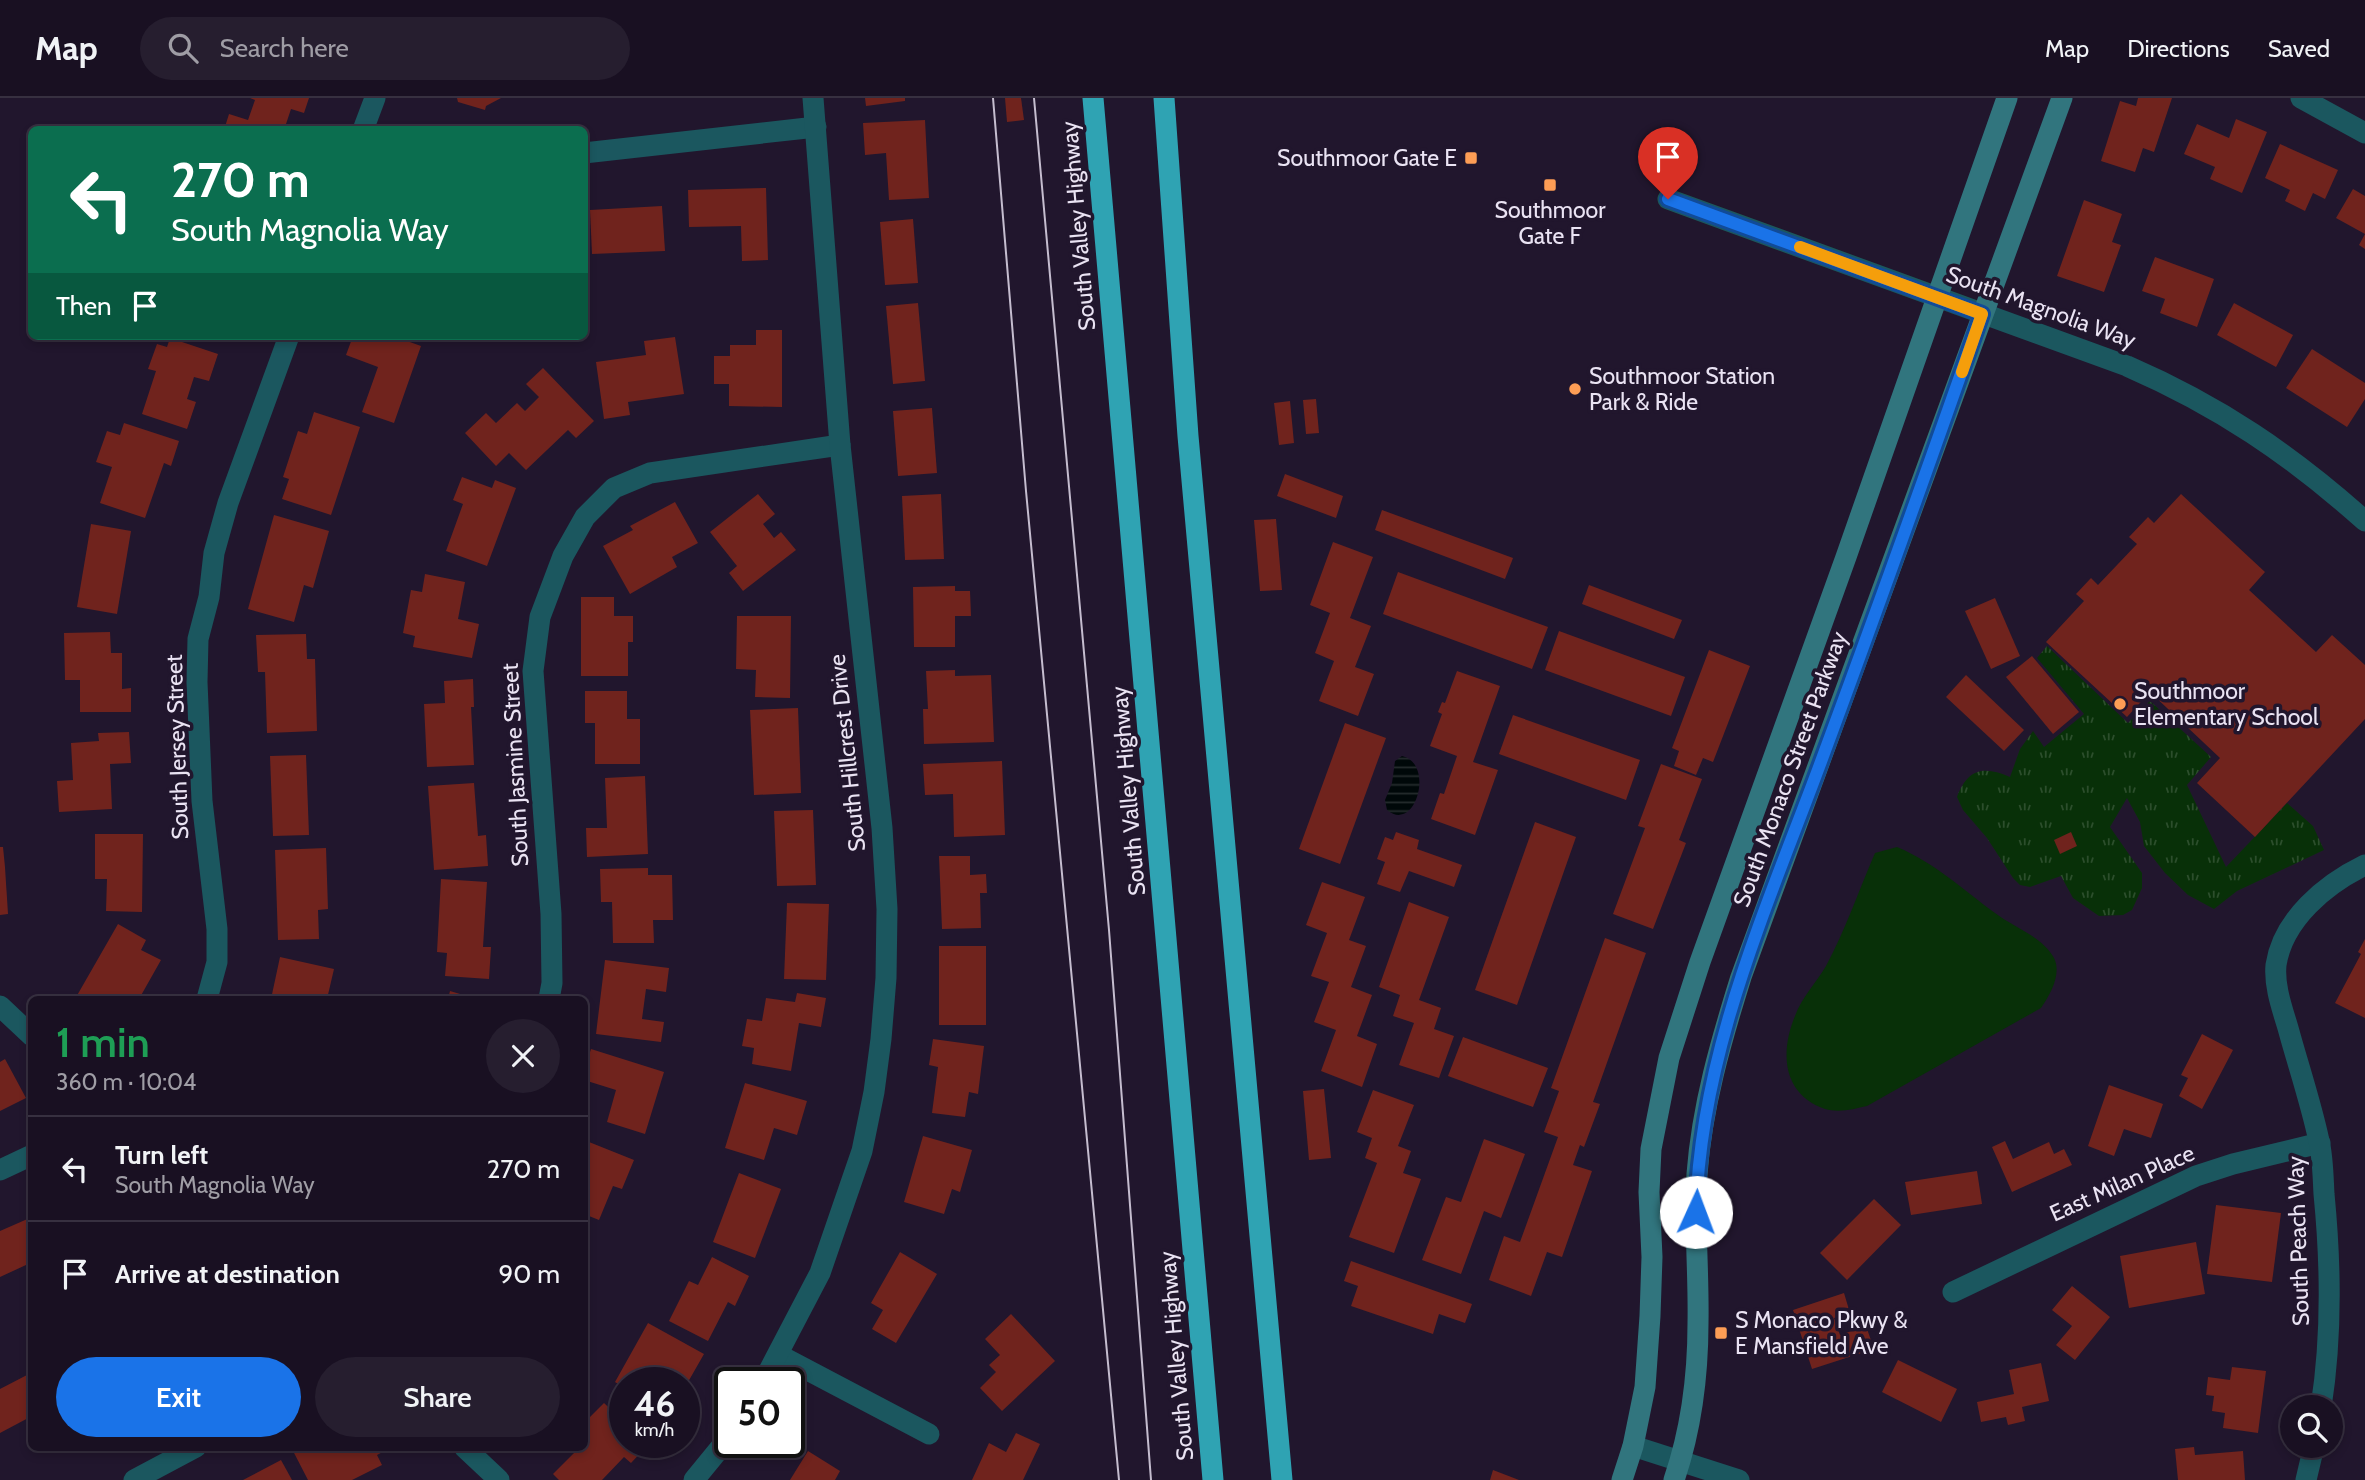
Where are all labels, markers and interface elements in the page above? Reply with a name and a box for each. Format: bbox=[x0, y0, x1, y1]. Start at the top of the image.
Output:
search box bbox=[140, 17, 630, 80]
text: Map bbox=[35, 28, 98, 68]
icon: search bbox=[164, 29, 202, 67]
text: Search here bbox=[220, 32, 349, 64]
text: Map bbox=[2045, 34, 2089, 63]
text: Directions bbox=[2127, 34, 2230, 63]
text: Saved bbox=[2268, 34, 2330, 63]
street label: South Valley Highway bbox=[1055, 120, 1101, 332]
pin bbox=[1638, 127, 1698, 199]
icon: arrive bbox=[1649, 138, 1687, 176]
place label: Southmoor Gate E bbox=[1277, 144, 1457, 172]
text: 270 m bbox=[171, 150, 310, 209]
marker: Southmoor Gate E bbox=[1463, 150, 1479, 166]
icon: left bbox=[56, 154, 147, 245]
marker: Southmoor Gate F bbox=[1542, 177, 1558, 193]
place label: Southmoor Gate F bbox=[1494, 196, 1606, 250]
text: South Magnolia Way bbox=[171, 210, 449, 249]
street label: South Magnolia Way bbox=[1942, 260, 2140, 354]
icon: arrive bbox=[126, 287, 164, 325]
text: Then bbox=[56, 290, 112, 322]
place label: Southmoor Station Park & Ride bbox=[1589, 362, 1775, 416]
marker: Southmoor Station Park & Ride bbox=[1567, 381, 1583, 397]
street label: South Monaco Street Parkway bbox=[1727, 627, 1853, 911]
street label: South Hillcrest Drive bbox=[823, 653, 871, 853]
street label: South Jersey Street bbox=[160, 654, 194, 840]
street label: South Jasmine Street bbox=[496, 662, 534, 867]
place label: Southmoor Elementary School bbox=[2134, 677, 2319, 731]
street label: South Valley Highway bbox=[1105, 685, 1151, 897]
marker: Southmoor Elementary School bbox=[2112, 696, 2128, 712]
text: 1 min bbox=[56, 1016, 150, 1068]
button: close bbox=[486, 1019, 560, 1093]
text: 360 m · 10:04 bbox=[56, 1068, 196, 1096]
street label: East Milan Place bbox=[2045, 1138, 2199, 1227]
text: Turn left bbox=[115, 1139, 208, 1171]
icon: left bbox=[56, 1150, 94, 1188]
text: 270 m bbox=[487, 1153, 560, 1185]
street label: South Peach Way bbox=[2281, 1155, 2315, 1327]
text: South Magnolia Way bbox=[115, 1171, 315, 1199]
position arrow bbox=[1659, 1175, 1733, 1249]
street label: South Valley Highway bbox=[1153, 1250, 1199, 1462]
icon: arrive bbox=[56, 1255, 94, 1293]
text: Arrive at destination bbox=[115, 1258, 340, 1290]
text: 90 m bbox=[498, 1258, 560, 1290]
place label: S Monaco Pkwy & E Mansfield Ave bbox=[1735, 1306, 1908, 1360]
marker: S Monaco Pkwy & E Mansfield Ave bbox=[1713, 1325, 1729, 1341]
button: Exit bbox=[56, 1357, 301, 1437]
button: Share bbox=[315, 1357, 560, 1437]
speed limit sign: 50 bbox=[714, 1367, 805, 1458]
text: 46 bbox=[634, 1382, 675, 1425]
map controls bbox=[2280, 1395, 2343, 1458]
button: search bbox=[2280, 1395, 2343, 1458]
text: km/h bbox=[635, 1419, 674, 1441]

